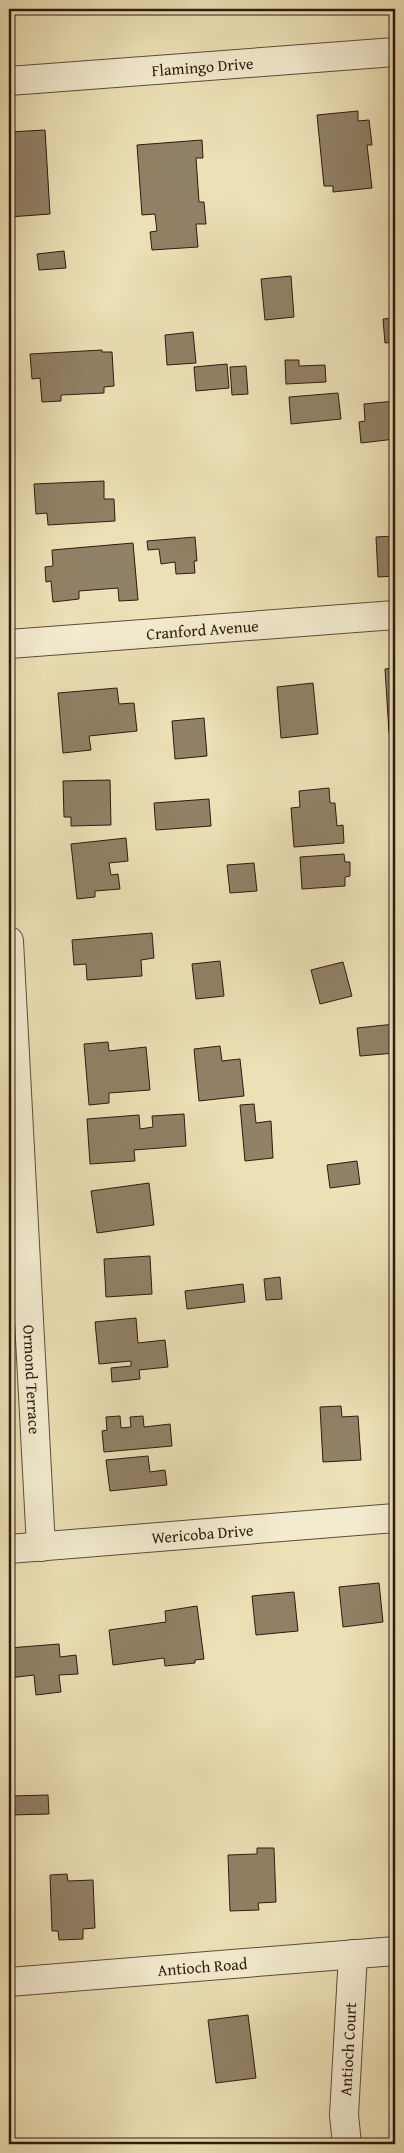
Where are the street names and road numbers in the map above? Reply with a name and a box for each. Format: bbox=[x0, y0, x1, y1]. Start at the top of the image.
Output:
street label: Flamingo Drive bbox=[151, 51, 254, 82]
street label: Cranford Avenue bbox=[145, 613, 260, 646]
street label: Ormond Terrace bbox=[17, 1324, 47, 1435]
street label: Wericoba Drive bbox=[151, 1517, 254, 1550]
street label: Antioch Road bbox=[157, 1951, 249, 1982]
street label: Antioch Court bbox=[333, 2001, 362, 2097]

